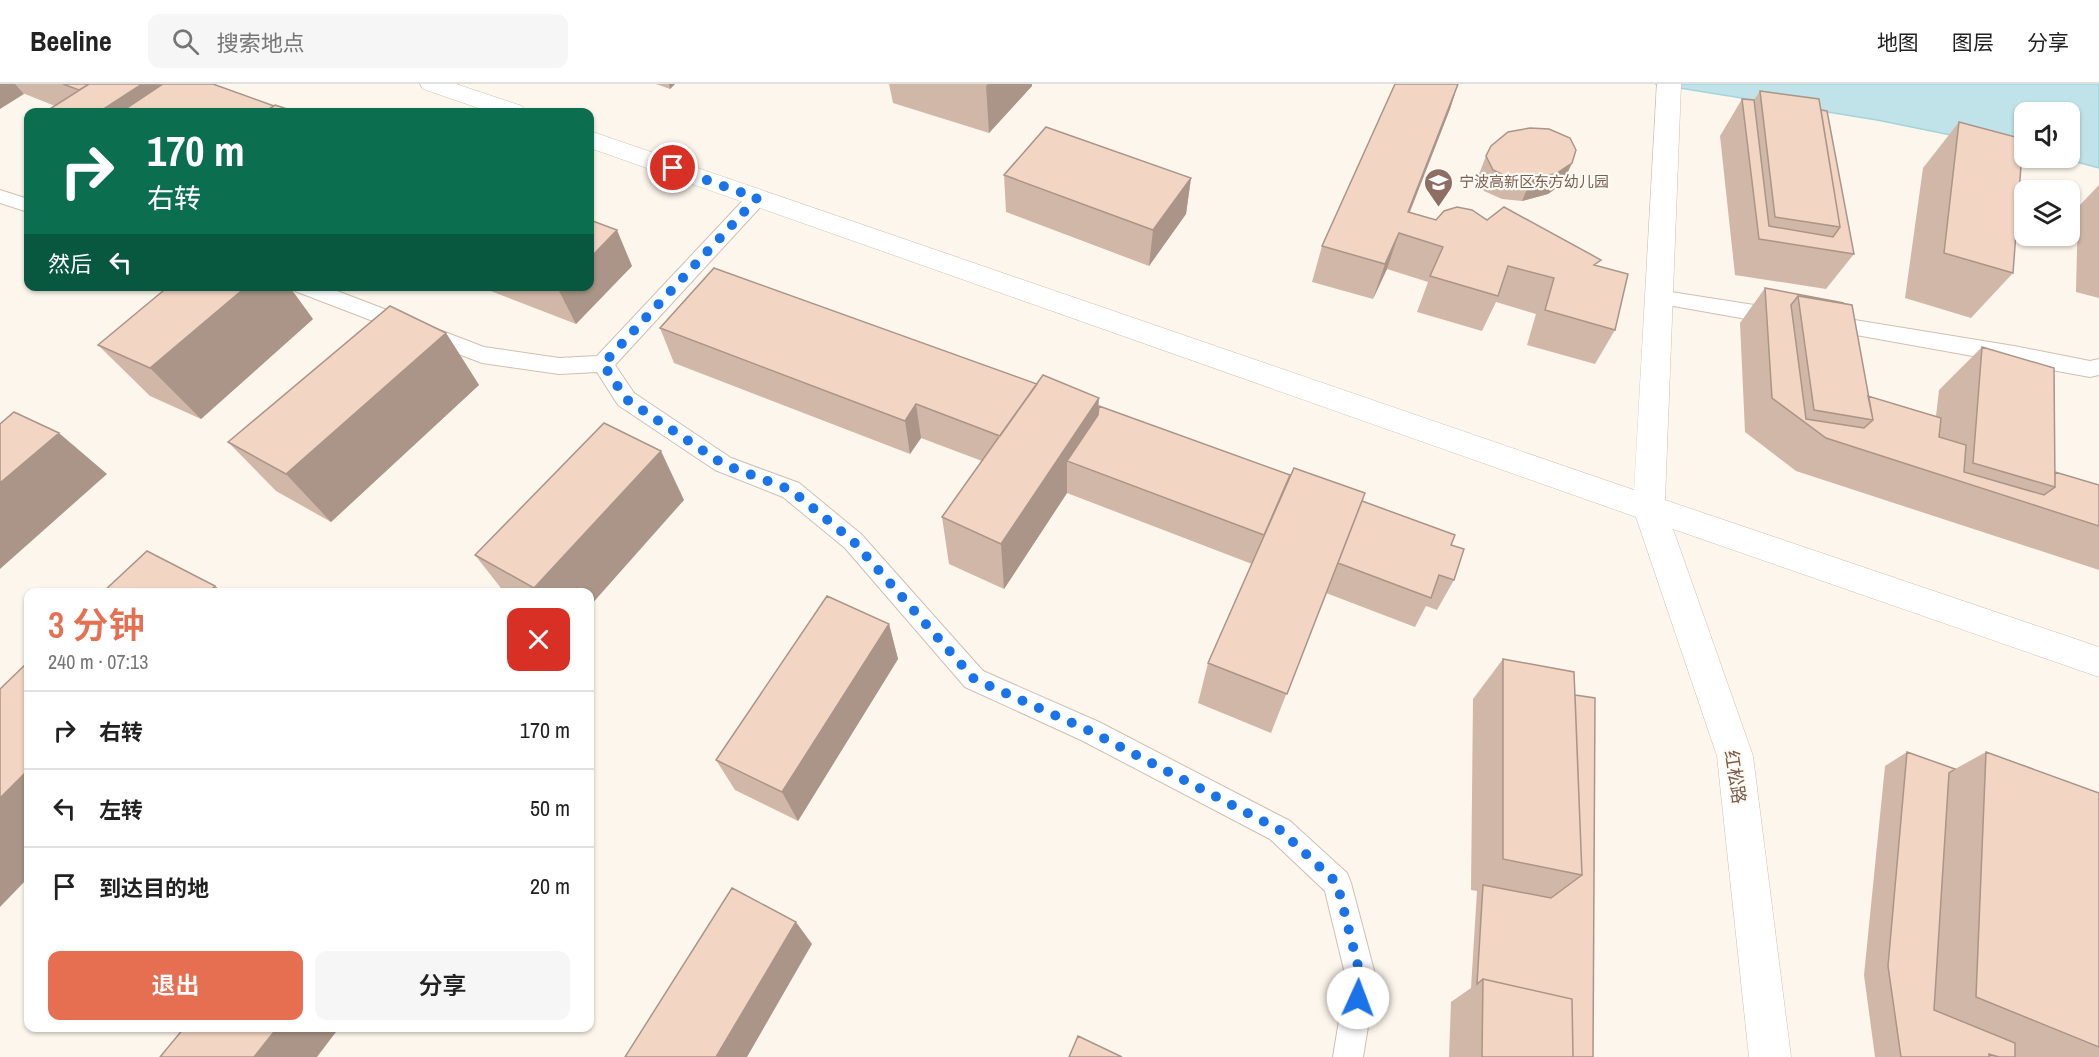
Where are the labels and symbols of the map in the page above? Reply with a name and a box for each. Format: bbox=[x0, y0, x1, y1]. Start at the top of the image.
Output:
pin bbox=[647, 142, 698, 193]
school or university icon: 宁波高新区东方幼儿园 bbox=[1422, 166, 1454, 208]
place label: 宁波高新区东方幼儿园 bbox=[1459, 171, 1609, 192]
street label: 红松路 bbox=[1719, 748, 1752, 806]
position arrow bbox=[1326, 966, 1390, 1030]

